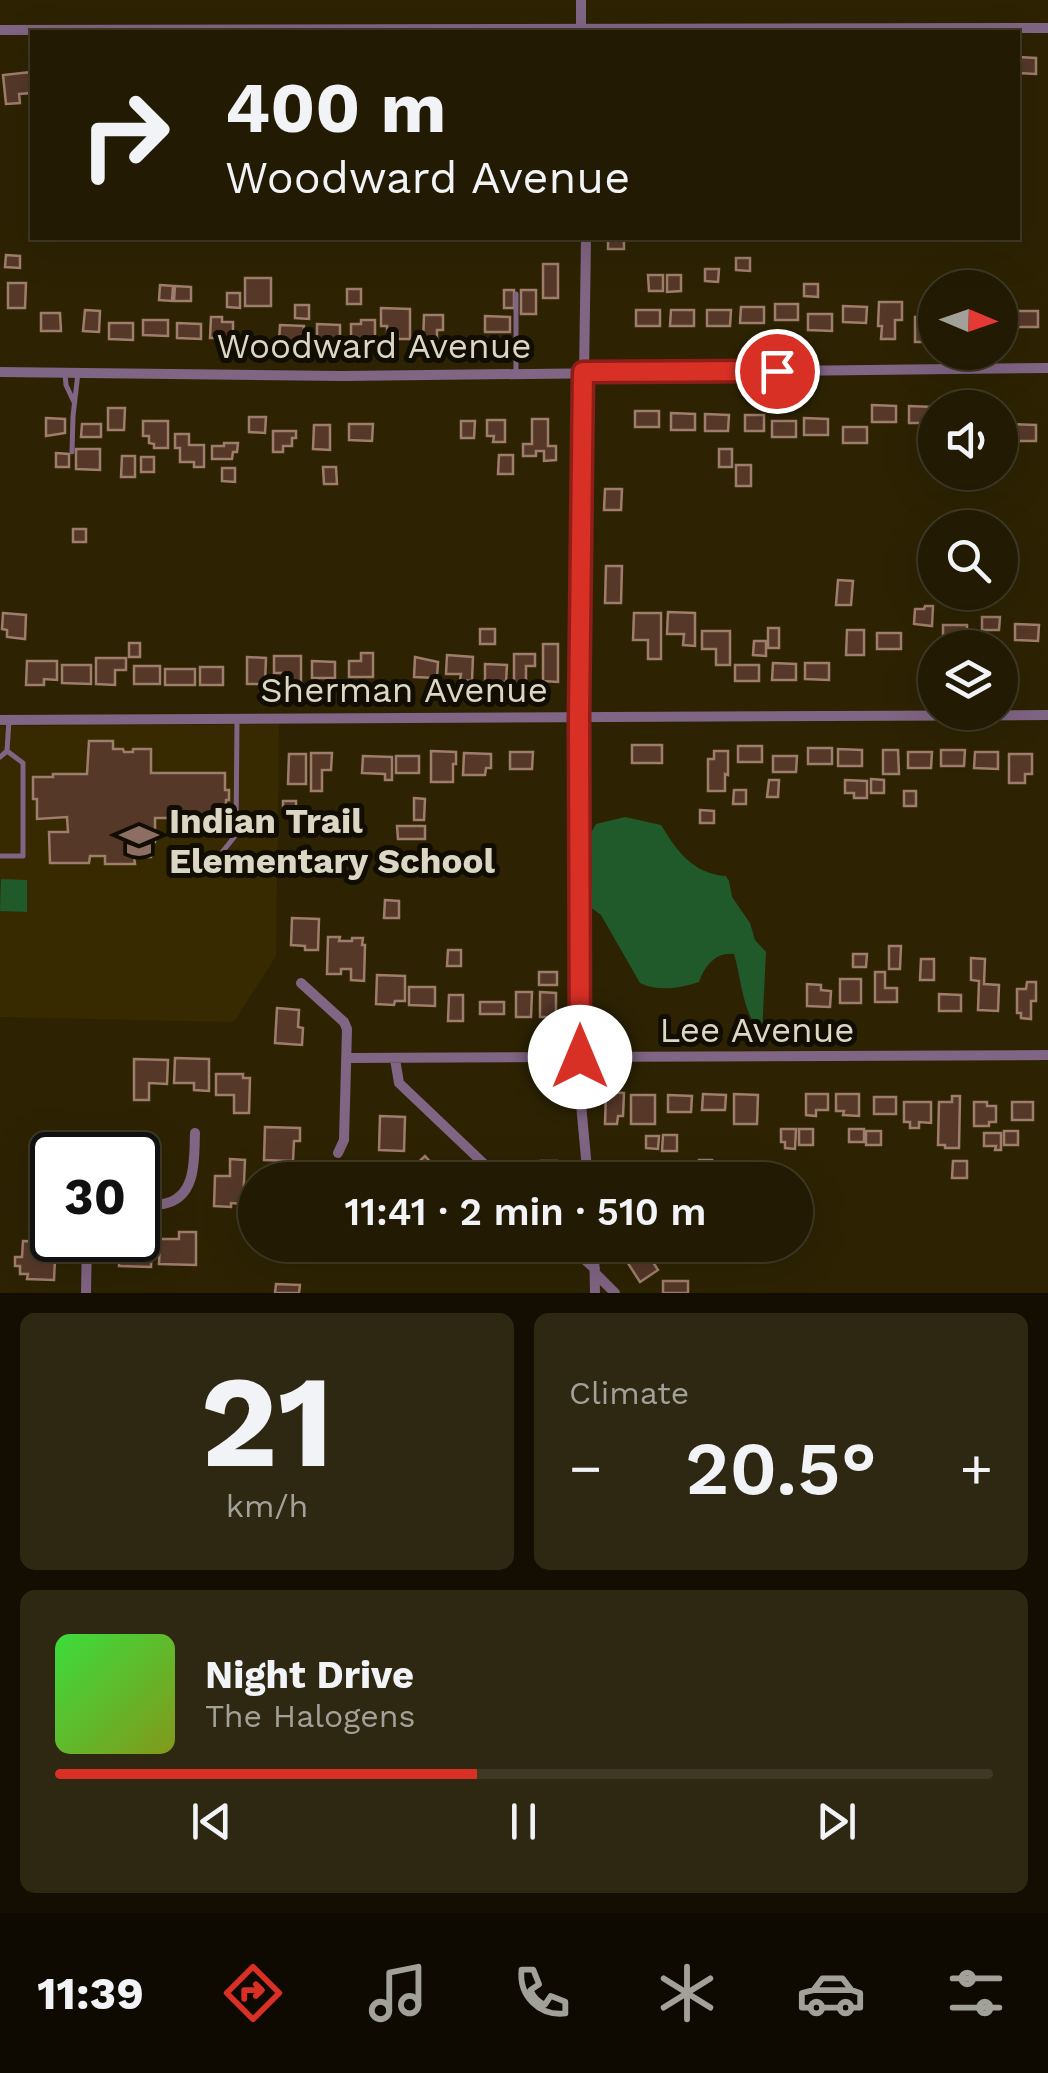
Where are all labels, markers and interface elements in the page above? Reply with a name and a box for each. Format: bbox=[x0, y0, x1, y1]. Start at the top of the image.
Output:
text: 400 m bbox=[225, 67, 446, 149]
icon: right bbox=[60, 70, 190, 200]
text: Woodward Avenue bbox=[225, 151, 630, 204]
north arrow bbox=[918, 270, 1018, 370]
map controls bbox=[918, 270, 1018, 730]
street label: Woodward Avenue bbox=[216, 325, 532, 367]
pin bbox=[735, 329, 820, 414]
icon: arrive bbox=[750, 344, 805, 399]
button: sound bbox=[918, 390, 1018, 490]
button: search bbox=[918, 510, 1018, 610]
button: layers bbox=[918, 630, 1018, 730]
street label: Sherman Avenue bbox=[260, 669, 548, 711]
place label: Indian Trail Elementary School bbox=[169, 800, 495, 882]
school or university icon: Indian Trail Elementary School bbox=[118, 820, 160, 862]
position arrow bbox=[528, 1005, 632, 1109]
street label: Lee Avenue bbox=[659, 1009, 855, 1051]
speed limit sign: 30 bbox=[30, 1132, 160, 1262]
text: 11:41 · 2 min · 510 m bbox=[345, 1190, 706, 1234]
text: 21 bbox=[200, 1345, 334, 1498]
text: Climate bbox=[569, 1374, 689, 1412]
text: 20.5° bbox=[685, 1424, 877, 1512]
text: − bbox=[569, 1436, 602, 1500]
text: + bbox=[960, 1436, 993, 1500]
text: km/h bbox=[226, 1487, 308, 1525]
text: Night Drive bbox=[205, 1653, 414, 1697]
text: The Halogens bbox=[205, 1697, 415, 1735]
icon: previous bbox=[184, 1794, 239, 1849]
icon: pause bbox=[496, 1794, 551, 1849]
icon: next bbox=[809, 1794, 864, 1849]
icon: directions bbox=[218, 1958, 288, 2028]
icon: music bbox=[363, 1958, 433, 2028]
icon: phone bbox=[507, 1958, 577, 2028]
icon: climate bbox=[652, 1958, 722, 2028]
icon: car bbox=[796, 1958, 866, 2028]
icon: filters bbox=[941, 1958, 1011, 2028]
text: 11:39 bbox=[37, 1967, 144, 2020]

